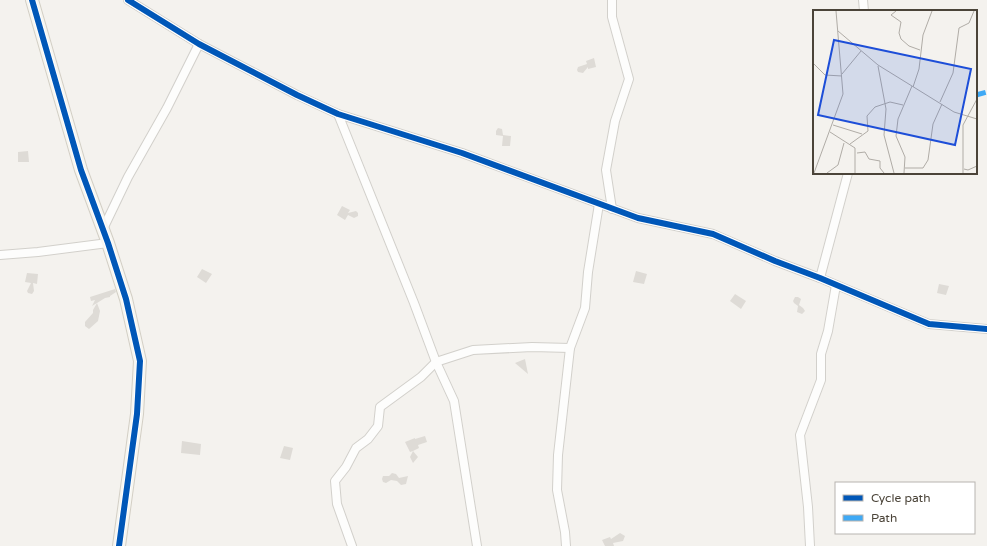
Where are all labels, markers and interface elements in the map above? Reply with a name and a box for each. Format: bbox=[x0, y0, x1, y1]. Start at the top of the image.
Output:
inset map bbox=[813, 10, 977, 174]
legend bbox=[835, 482, 975, 534]
text: Cycle path bbox=[871, 491, 930, 505]
text: Path bbox=[871, 511, 897, 525]

